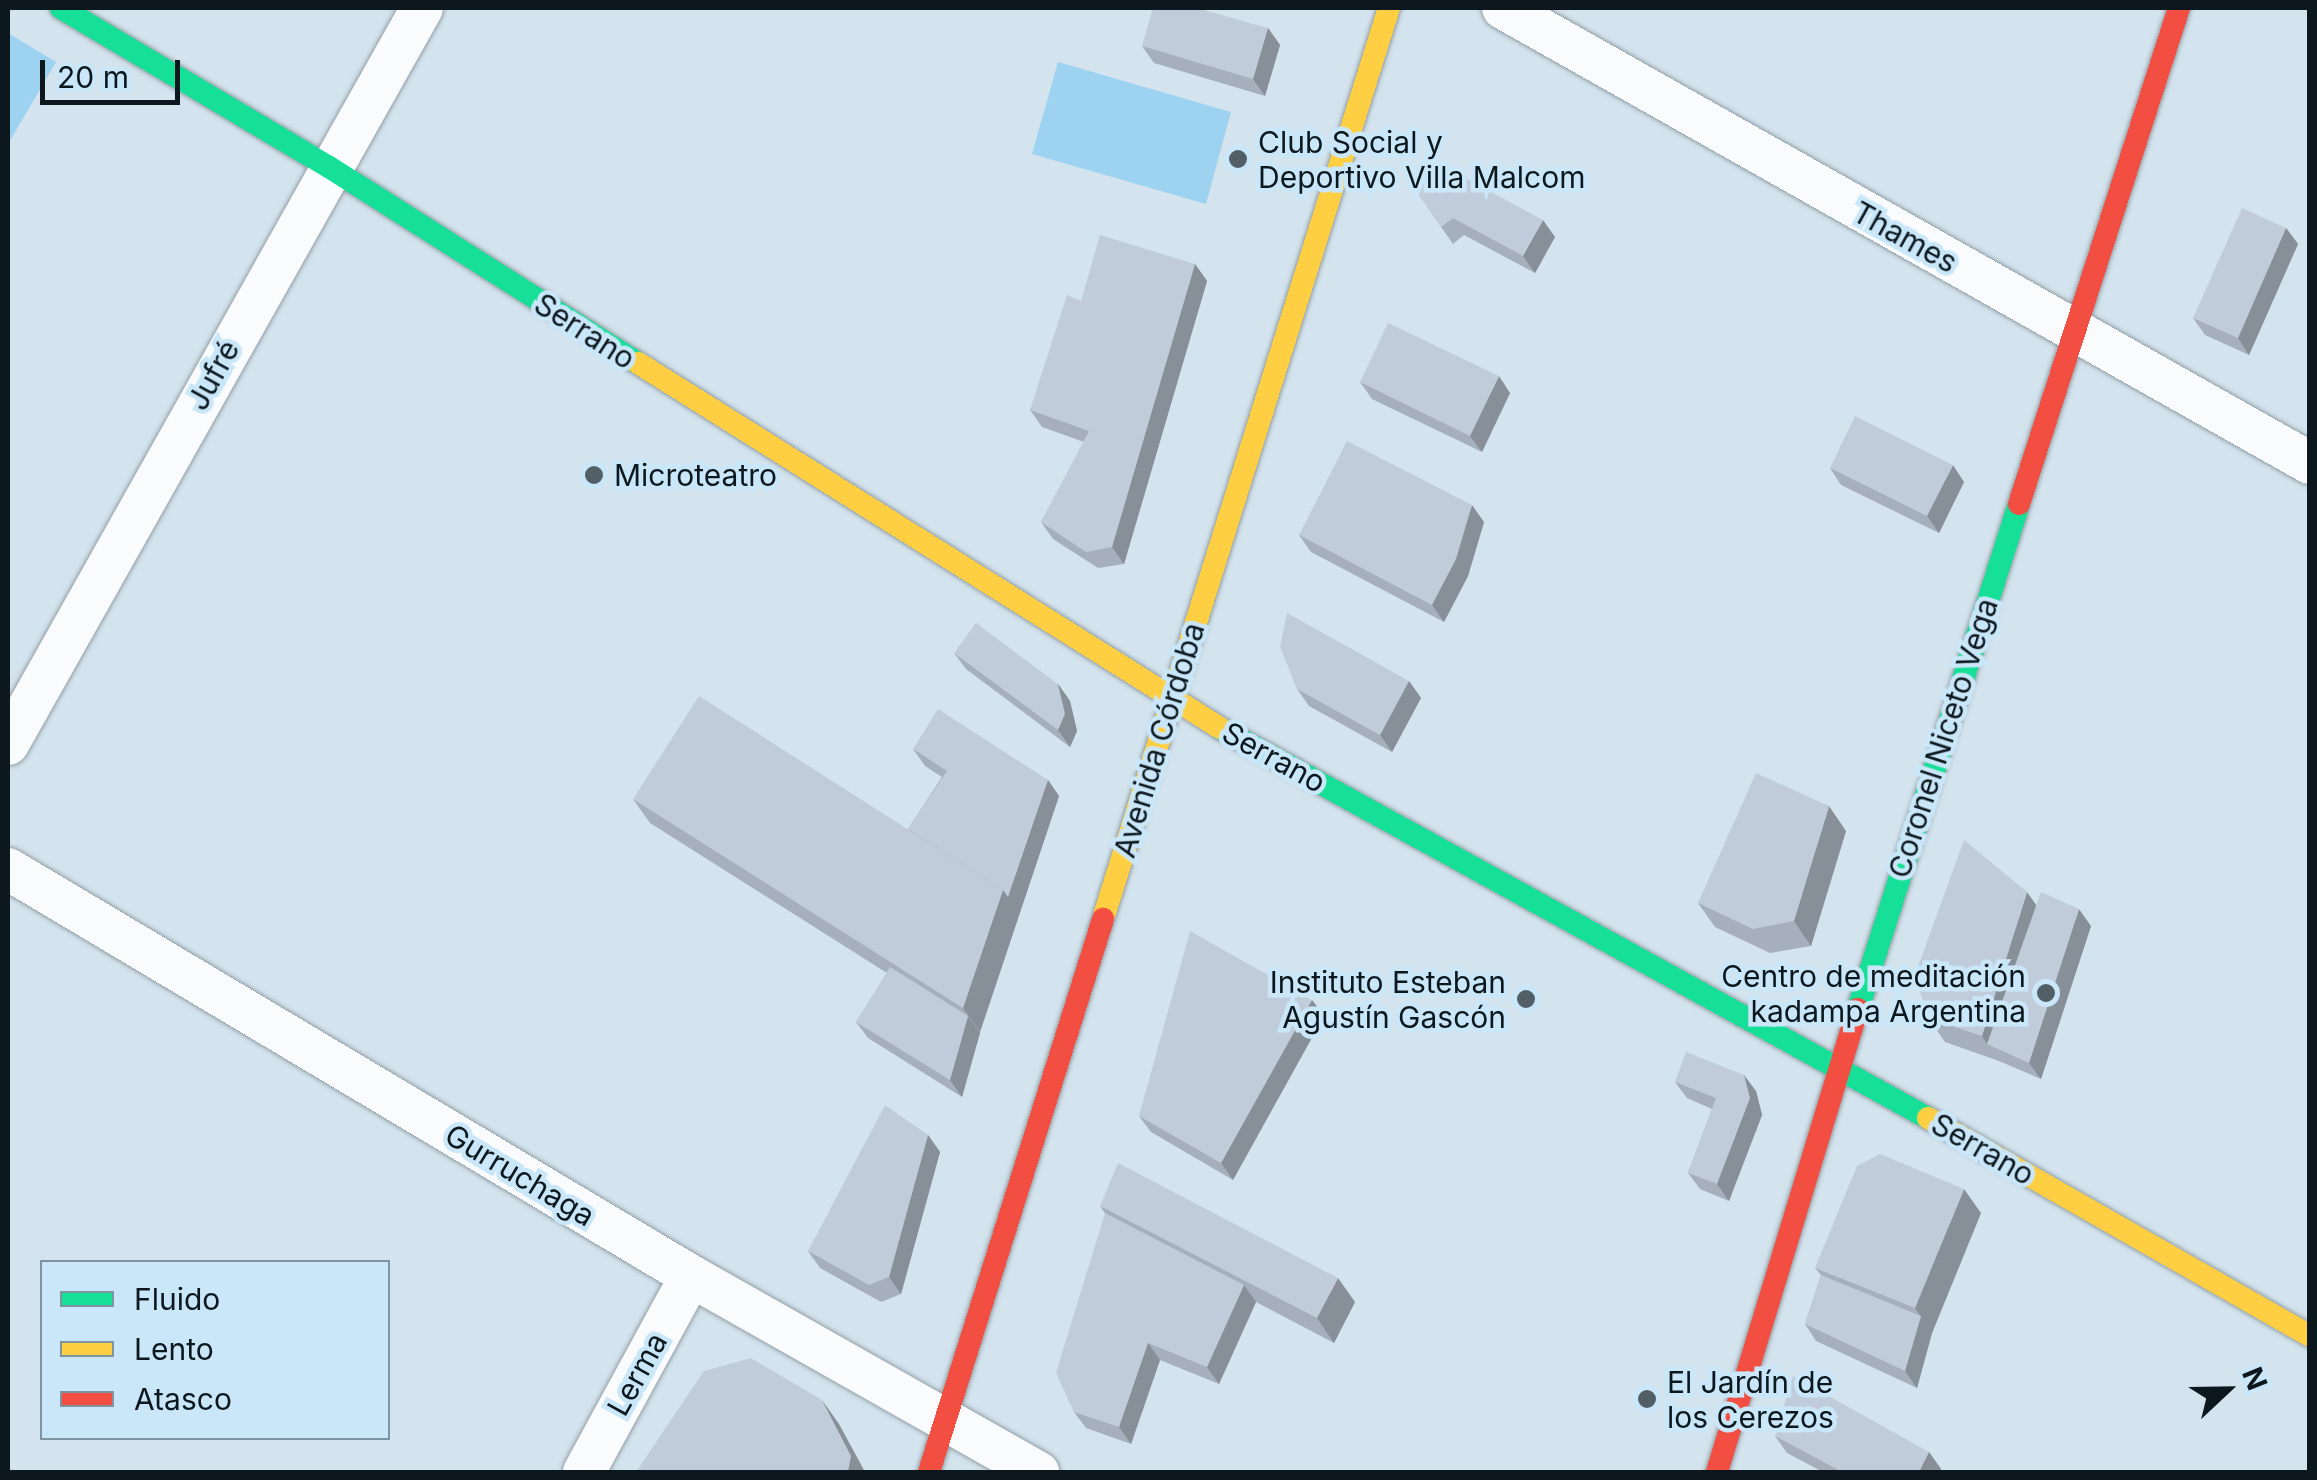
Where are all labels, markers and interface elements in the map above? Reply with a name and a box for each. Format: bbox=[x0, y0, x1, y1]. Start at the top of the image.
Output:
scale bar bbox=[45, 40, 185, 102]
text: 20 m bbox=[57, 59, 129, 95]
place label: Club Social y Deportivo Villa Malcom bbox=[1258, 124, 1585, 194]
marker: Club Social y Deportivo Villa Malcom bbox=[1227, 148, 1249, 170]
street label: Thames bbox=[1847, 194, 1963, 280]
street label: Serrano bbox=[528, 285, 642, 377]
street label: Jufré bbox=[179, 334, 247, 416]
place label: Microteatro bbox=[614, 457, 777, 493]
marker: Microteatro bbox=[583, 464, 605, 486]
street label: Coronel Niceto Vega bbox=[1881, 594, 2005, 882]
street label: Avenida Córdoba bbox=[1106, 618, 1212, 862]
street label: Serrano bbox=[1216, 714, 1332, 800]
place label: Centro de meditación kadampa Argentina bbox=[1721, 958, 2026, 1028]
place label: Instituto Esteban Agustín Gascón bbox=[1270, 964, 1506, 1034]
marker: Centro de meditación kadampa Argentina bbox=[2035, 982, 2057, 1004]
marker: Instituto Esteban Agustín Gascón bbox=[1515, 988, 1537, 1010]
street label: Serrano bbox=[1925, 1105, 2041, 1193]
street label: Gurruchaga bbox=[439, 1116, 601, 1234]
legend bbox=[40, 1260, 390, 1440]
text: Fluido bbox=[134, 1281, 220, 1317]
street label: Lerma bbox=[600, 1326, 674, 1422]
text: Lento bbox=[134, 1331, 214, 1367]
north arrow bbox=[2177, 1340, 2277, 1440]
text: N bbox=[2235, 1362, 2275, 1395]
place label: El Jardín de los Cerezos bbox=[1667, 1364, 1834, 1434]
text: Atasco bbox=[134, 1381, 232, 1417]
marker: El Jardín de los Cerezos bbox=[1636, 1388, 1658, 1410]

